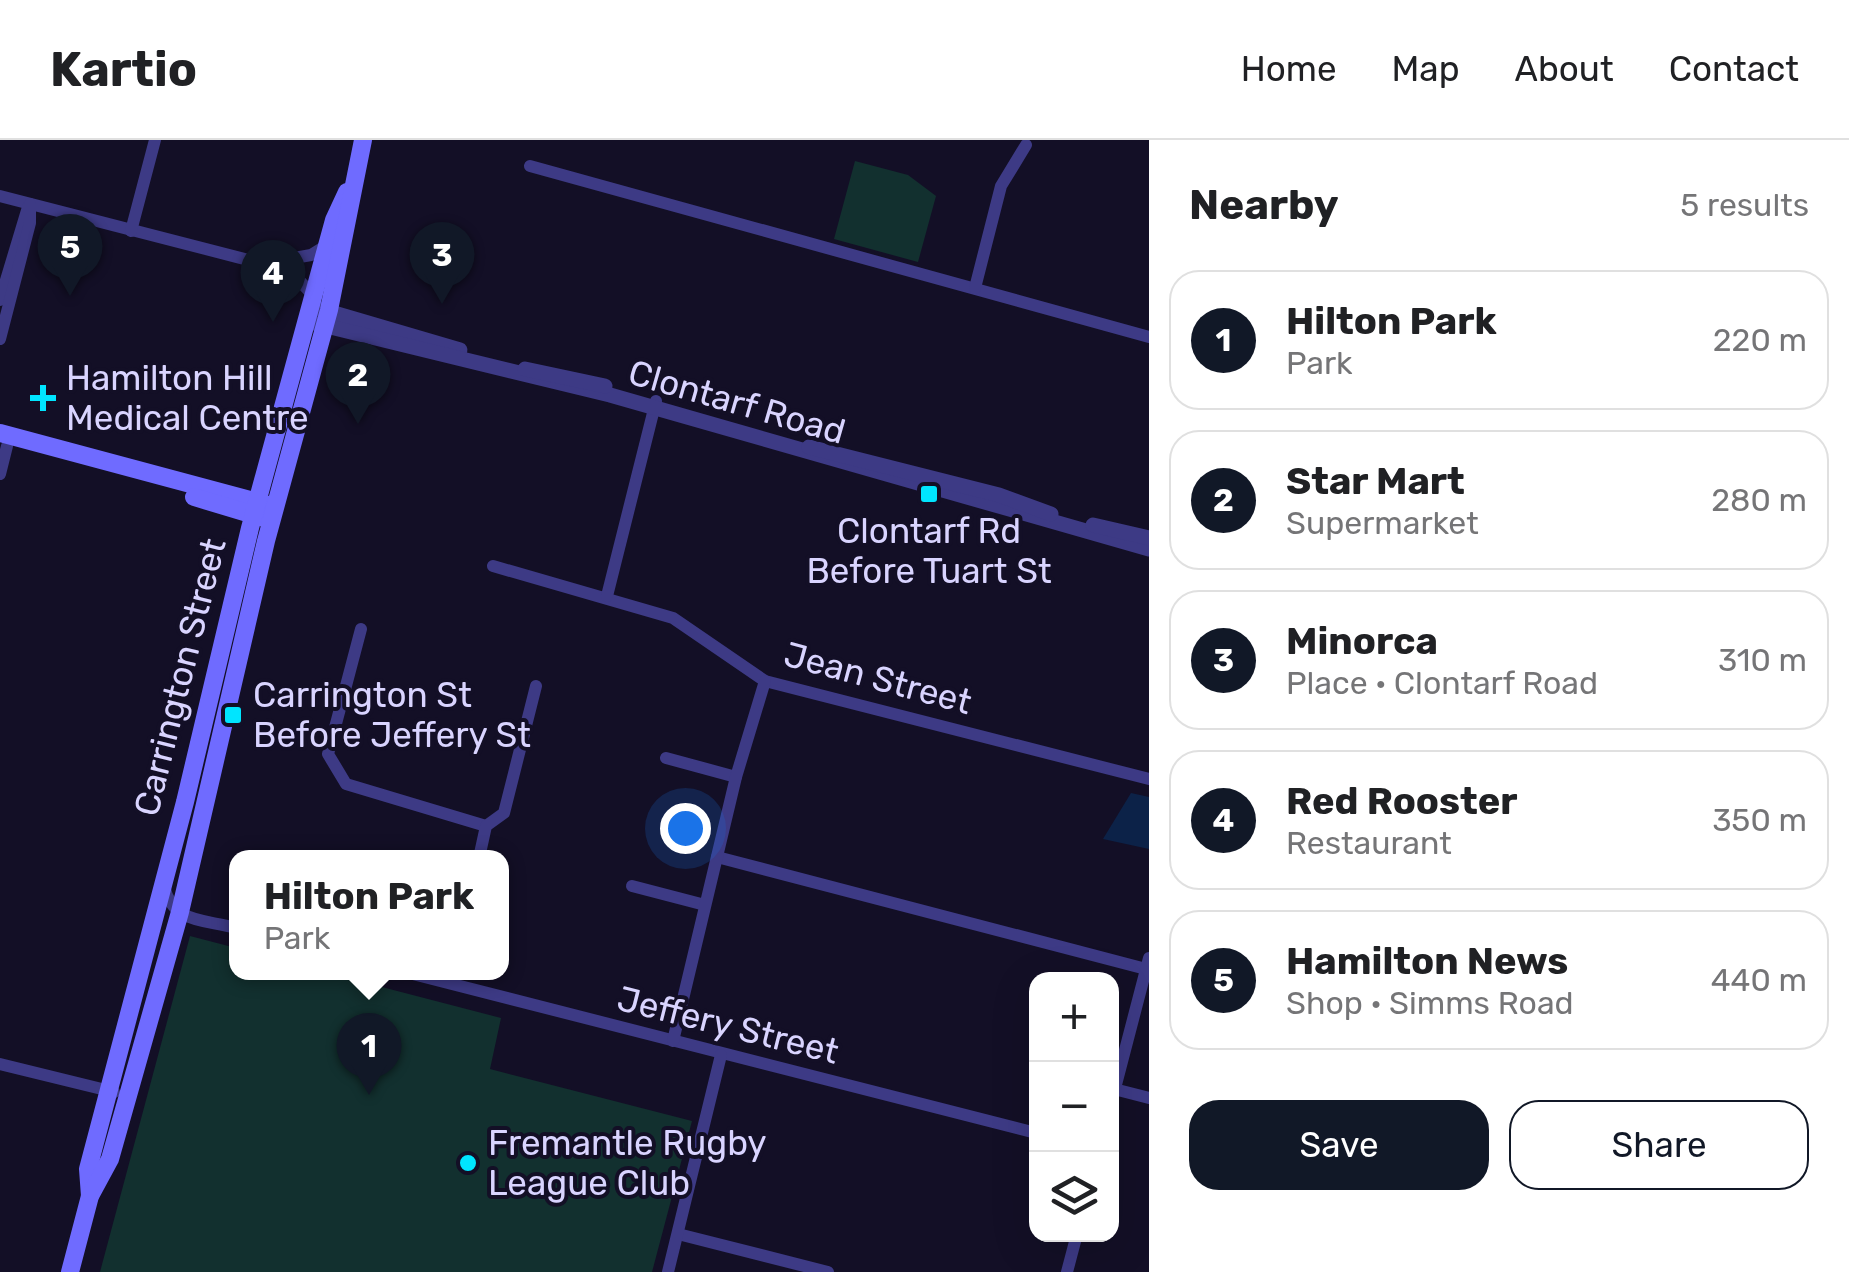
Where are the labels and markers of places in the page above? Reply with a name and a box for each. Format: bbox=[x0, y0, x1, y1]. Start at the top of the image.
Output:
pin: 5 bbox=[38, 214, 102, 296]
pin: 3 bbox=[410, 221, 474, 304]
pin: 4 bbox=[240, 240, 306, 322]
pin: 2 bbox=[326, 342, 390, 424]
place label: Hamilton Hill Medical Centre bbox=[66, 357, 309, 439]
marker: Hamilton Hill Medical Centre bbox=[30, 385, 56, 411]
marker: Clontarf Rd Before Tuart St bbox=[918, 483, 940, 505]
place label: Clontarf Rd Before Tuart St bbox=[806, 510, 1052, 592]
place label: Carrington St Before Jeffery St bbox=[253, 674, 531, 756]
marker: Carrington St Before Jeffery St bbox=[222, 704, 244, 726]
pin: 1 bbox=[336, 1012, 402, 1095]
place label: Fremantle Rugby League Club bbox=[488, 1122, 767, 1204]
marker: Fremantle Rugby League Club bbox=[457, 1152, 479, 1174]

